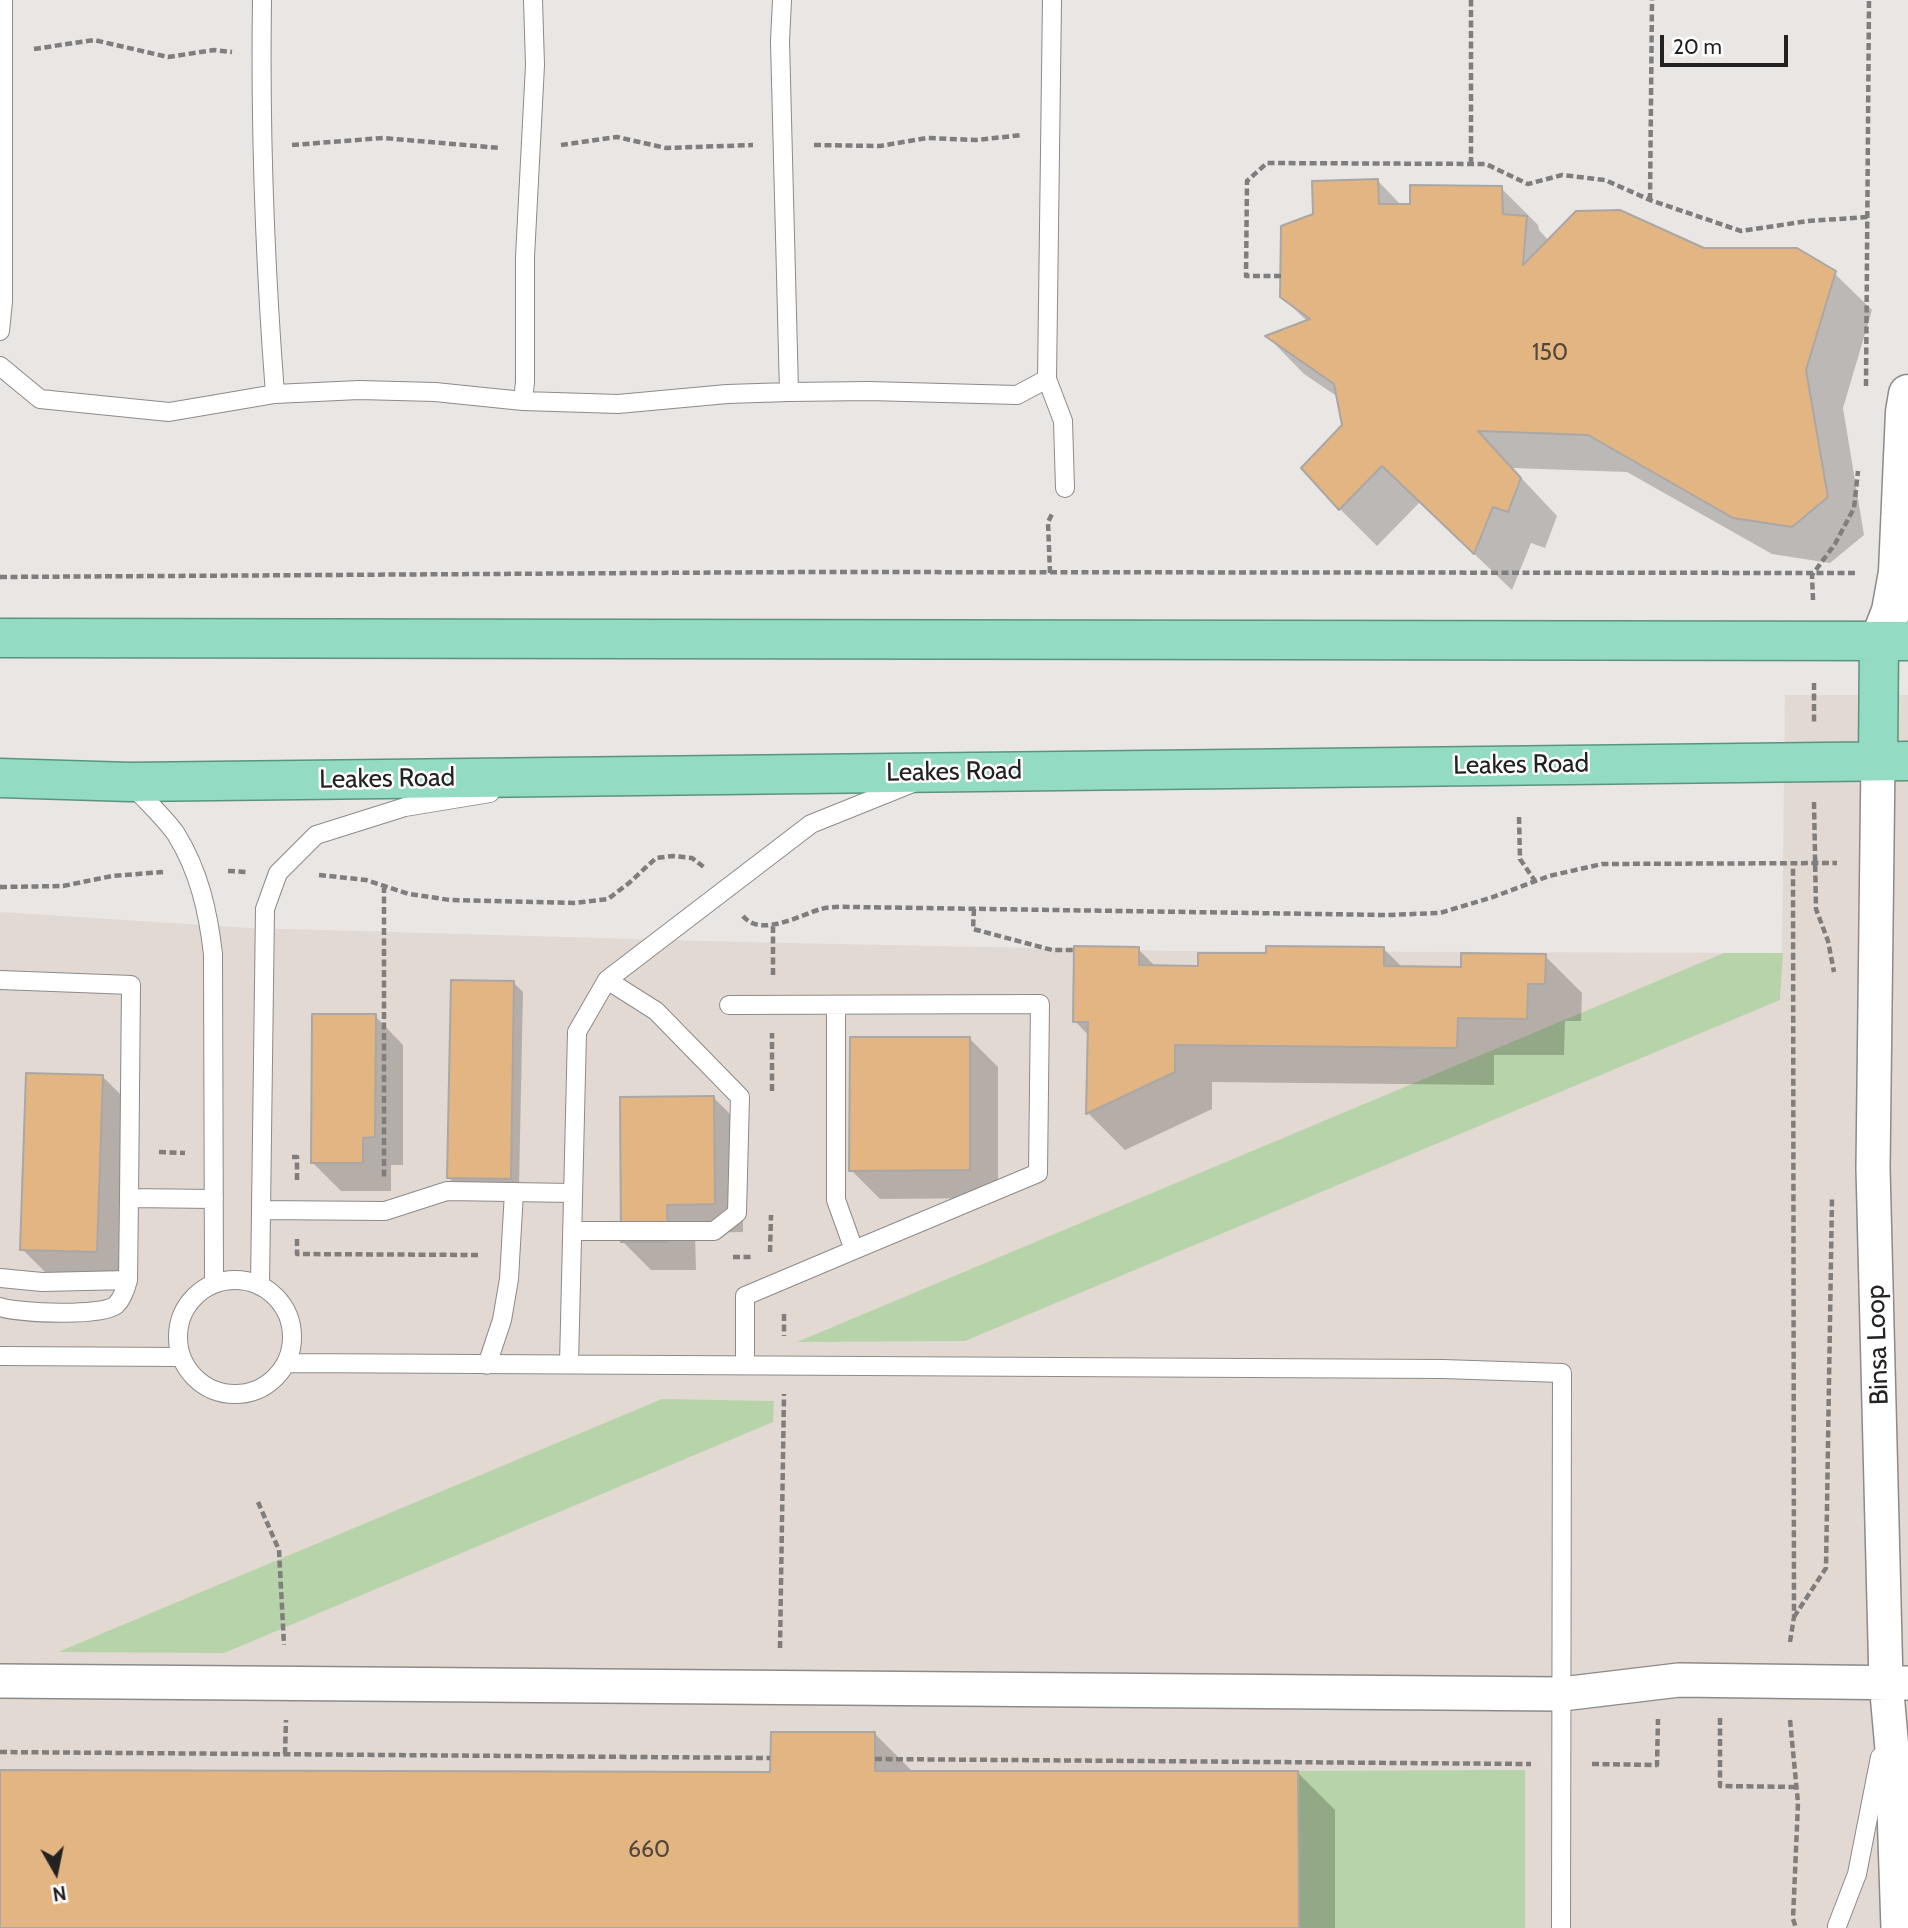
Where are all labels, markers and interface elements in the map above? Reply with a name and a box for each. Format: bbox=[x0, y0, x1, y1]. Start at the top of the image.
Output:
scale bar bbox=[1663, 21, 1791, 65]
text: 20 m bbox=[1673, 34, 1722, 59]
house number: 150 bbox=[1532, 339, 1568, 367]
street label: Leakes Road bbox=[1453, 748, 1589, 782]
street label: Leakes Road bbox=[886, 755, 1022, 789]
street label: Leakes Road bbox=[319, 762, 455, 796]
street label: Binsa Loop bbox=[1860, 1284, 1896, 1406]
house number: 660 bbox=[628, 1836, 670, 1864]
north arrow bbox=[21, 1837, 91, 1907]
text: N bbox=[51, 1881, 68, 1906]

